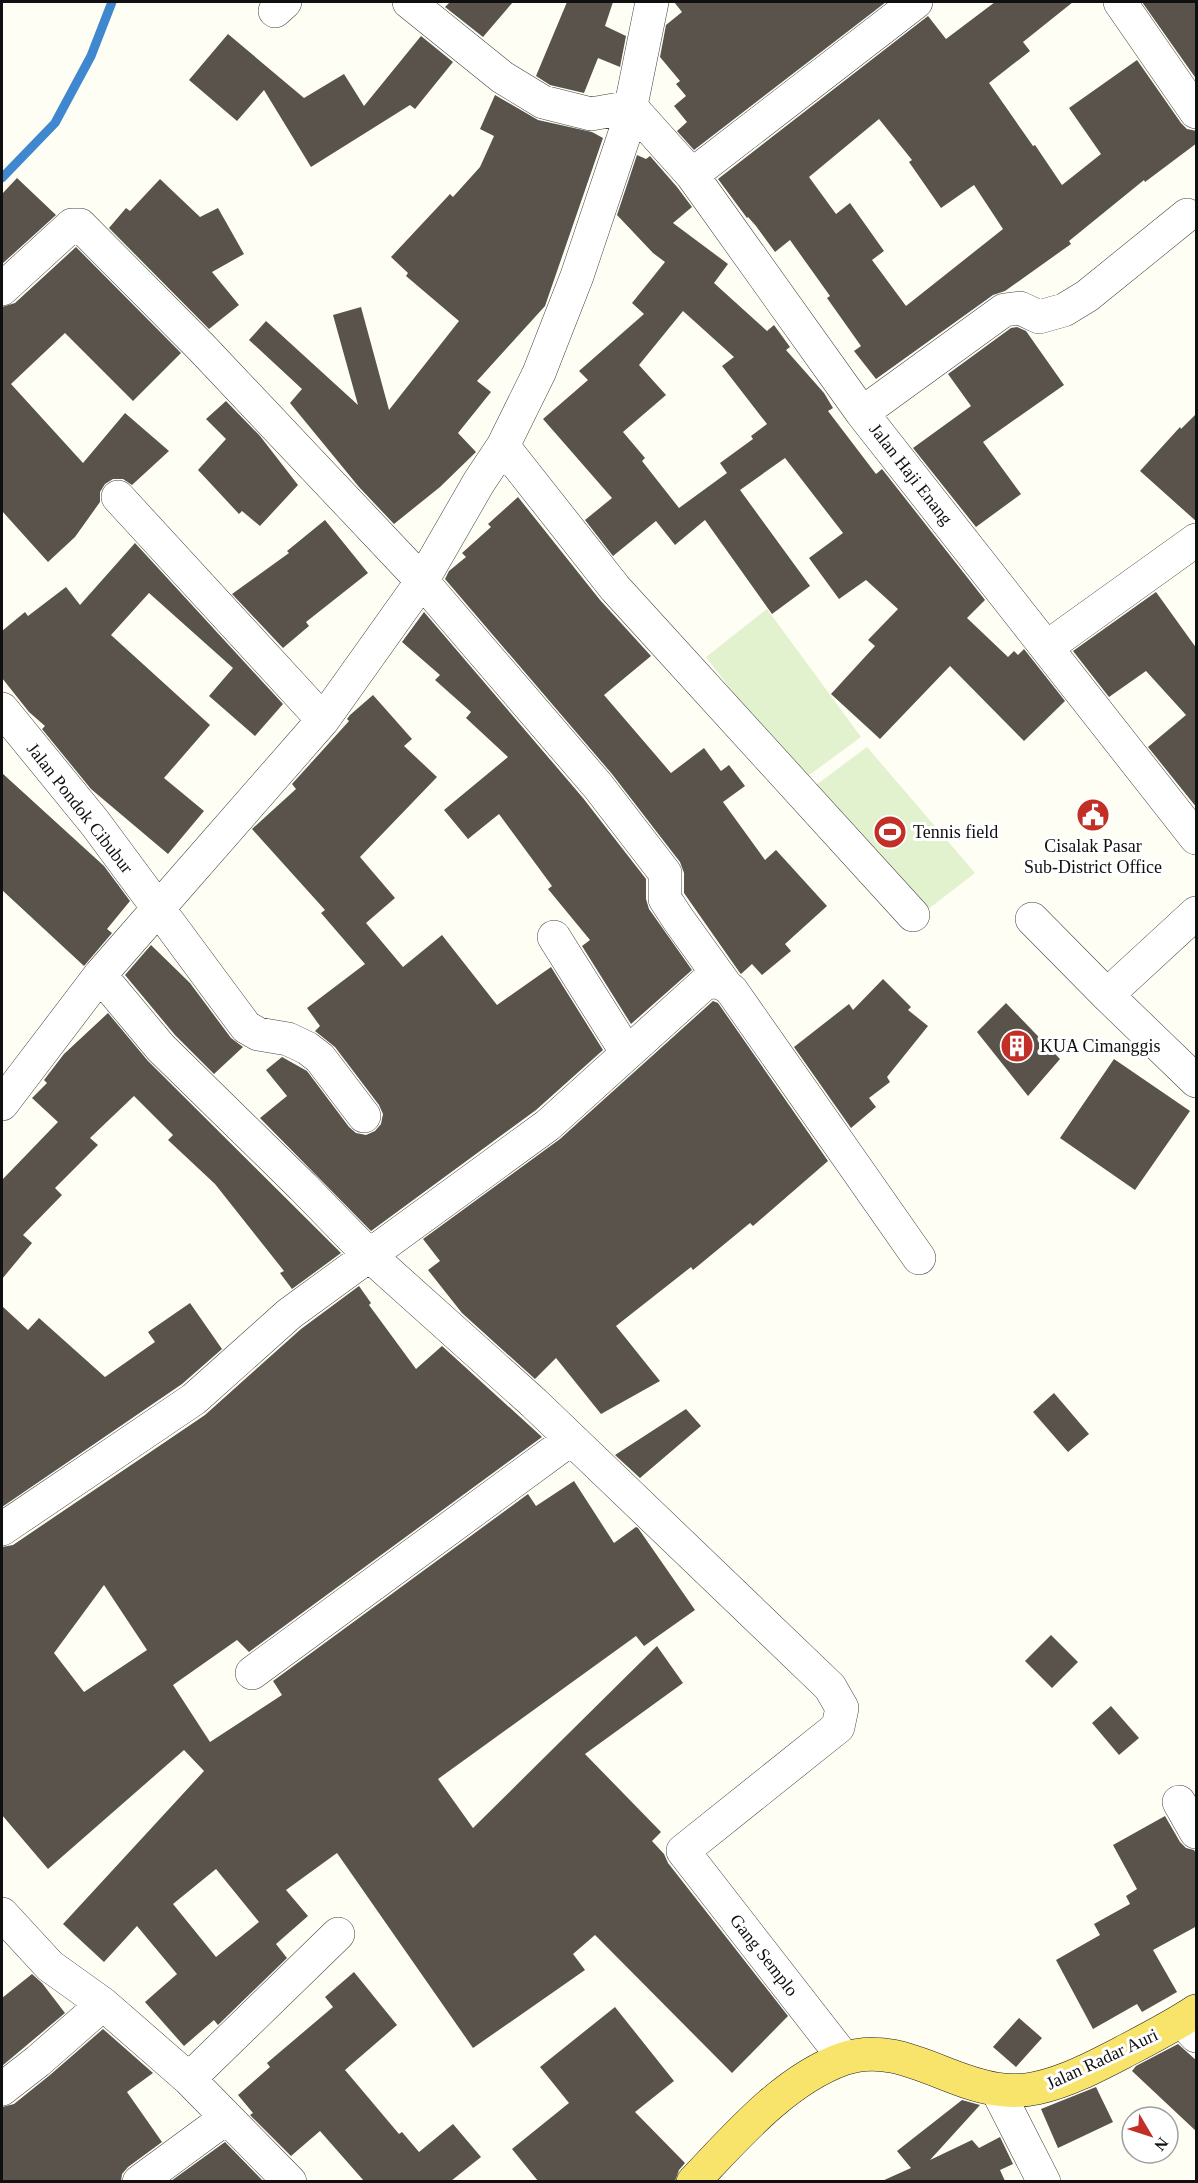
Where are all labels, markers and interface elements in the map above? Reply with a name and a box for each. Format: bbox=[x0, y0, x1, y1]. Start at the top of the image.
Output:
street label: Jalan Haji Enang bbox=[865, 419, 957, 529]
street label: Jalan Pondok Cibubur bbox=[23, 739, 137, 877]
public building icon: Cisalak Pasar Sub-District Office bbox=[1075, 797, 1111, 833]
sports icon: Tennis field bbox=[872, 814, 908, 850]
place label: Tennis field bbox=[913, 822, 998, 842]
place label: Cisalak Pasar Sub-District Office bbox=[1024, 836, 1162, 877]
building icon: KUA Cimanggis bbox=[999, 1028, 1035, 1064]
place label: KUA Cimanggis bbox=[1040, 1036, 1161, 1056]
street label: Gang Semplo bbox=[726, 1910, 802, 2000]
street label: Jalan Radar Auri bbox=[1043, 2024, 1161, 2094]
north arrow bbox=[1120, 2105, 1180, 2165]
text: N bbox=[1151, 2134, 1172, 2154]

